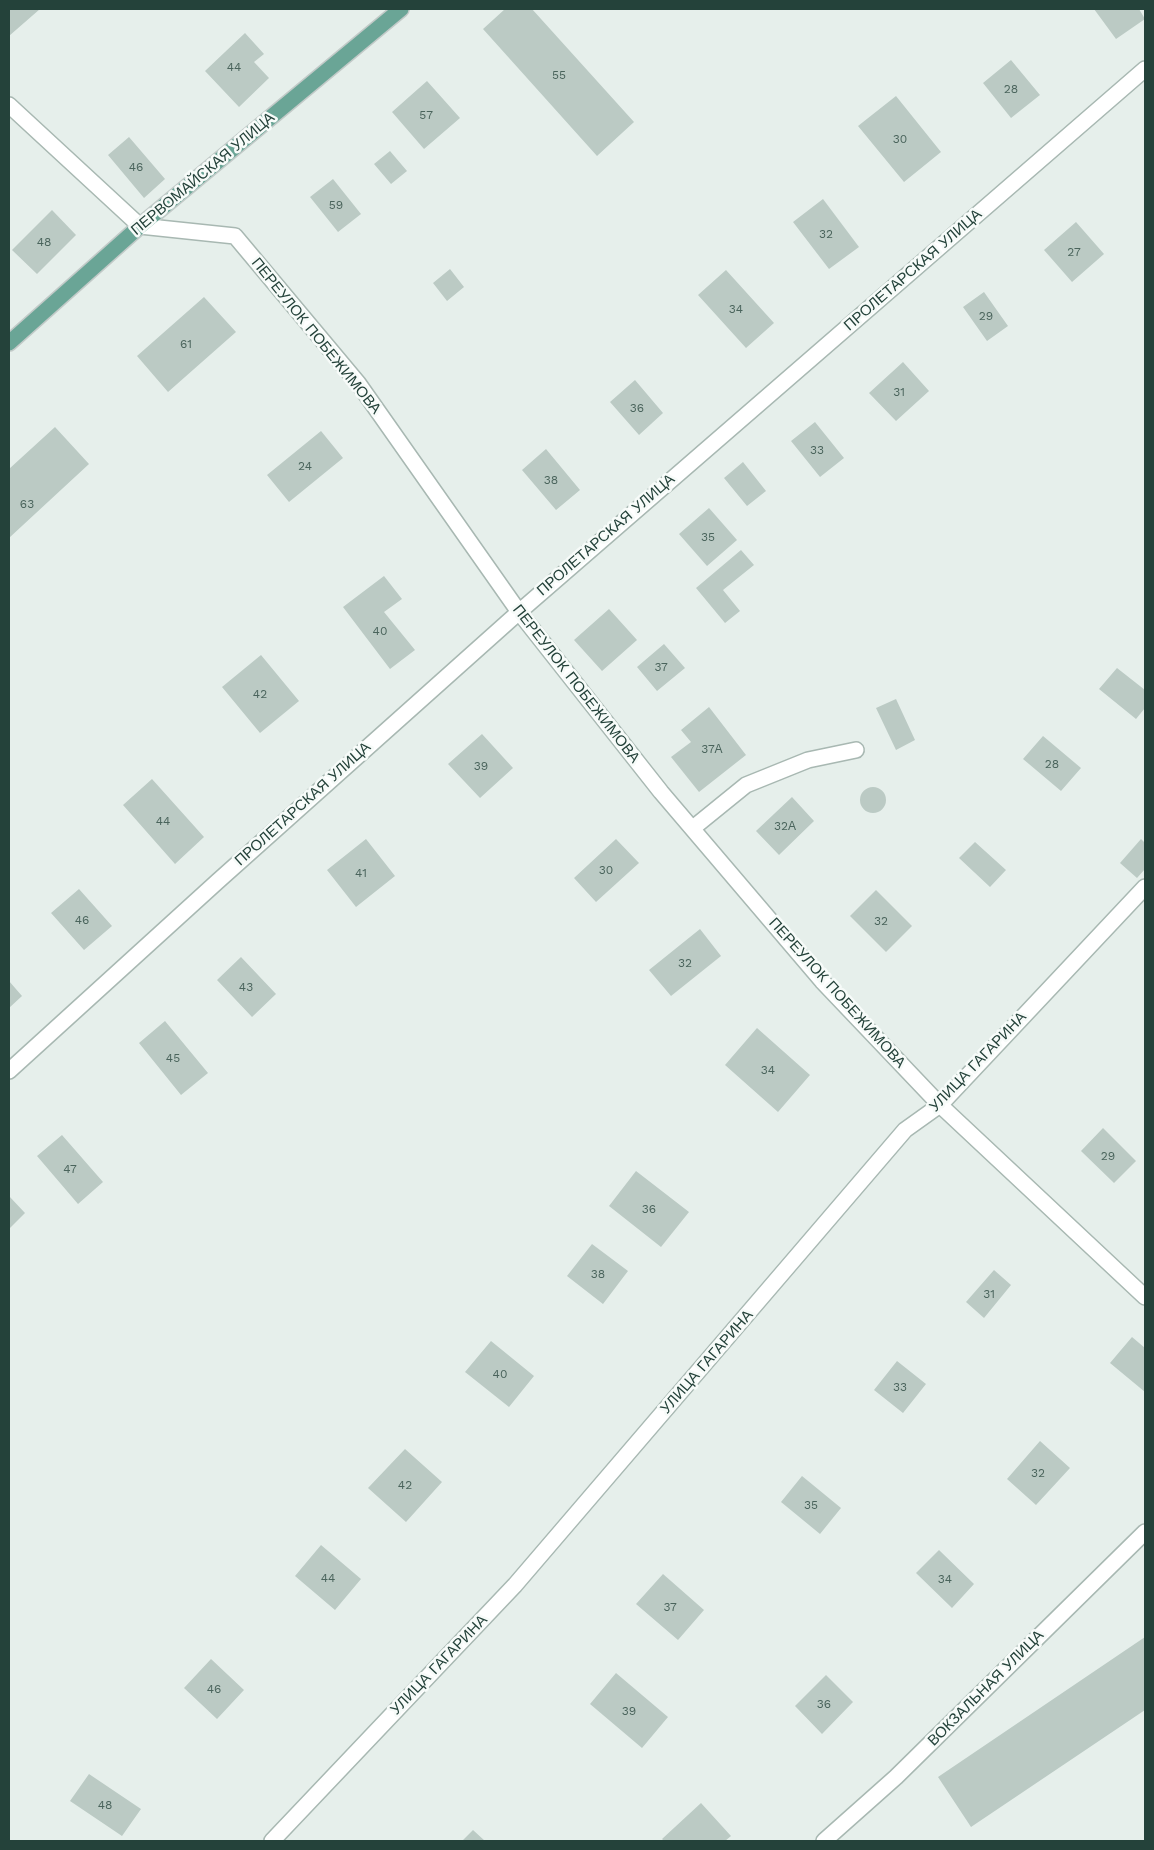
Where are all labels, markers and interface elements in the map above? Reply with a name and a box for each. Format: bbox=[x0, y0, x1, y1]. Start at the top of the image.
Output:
house number: 44 bbox=[227, 60, 241, 74]
house number: 55 bbox=[552, 68, 566, 82]
house number: 28 bbox=[1004, 82, 1018, 96]
house number: 57 bbox=[419, 108, 433, 122]
street label: ПЕРВОМАЙСКАЯ УЛИЦА bbox=[128, 109, 278, 239]
house number: 30 bbox=[893, 132, 907, 146]
house number: 46 bbox=[129, 160, 143, 174]
house number: 59 bbox=[329, 198, 343, 212]
street label: ПРОЛЕТАРСКАЯ УЛИЦА bbox=[840, 205, 986, 335]
house number: 32 bbox=[819, 227, 833, 241]
house number: 48 bbox=[37, 235, 51, 249]
house number: 27 bbox=[1067, 245, 1081, 259]
street label: ПЕРЕУЛОК ПОБЕЖИМОВА bbox=[247, 254, 385, 418]
house number: 34 bbox=[729, 302, 743, 316]
house number: 29 bbox=[979, 309, 993, 323]
house number: 61 bbox=[180, 337, 192, 351]
house number: 31 bbox=[893, 385, 905, 399]
house number: 36 bbox=[630, 401, 644, 415]
house number: 33 bbox=[810, 443, 824, 457]
house number: 24 bbox=[298, 459, 312, 473]
street label: ПРОЛЕТАРСКАЯ УЛИЦА bbox=[533, 470, 679, 600]
house number: 38 bbox=[544, 473, 558, 487]
house number: 63 bbox=[20, 497, 34, 511]
house number: 35 bbox=[701, 530, 715, 544]
street label: ПЕРЕУЛОК ПОБЕЖИМОВА bbox=[509, 601, 643, 767]
house number: 40 bbox=[373, 624, 387, 638]
house number: 37 bbox=[654, 660, 668, 674]
house number: 42 bbox=[253, 687, 267, 701]
street label: ПРОЛЕТАРСКАЯ УЛИЦА bbox=[231, 738, 375, 870]
house number: 37А bbox=[701, 742, 723, 756]
house number: 28 bbox=[1045, 757, 1059, 771]
house number: 39 bbox=[474, 759, 488, 773]
house number: 44 bbox=[156, 814, 170, 828]
house number: 32А bbox=[774, 819, 796, 833]
house number: 30 bbox=[599, 863, 613, 877]
house number: 41 bbox=[355, 866, 367, 880]
house number: 46 bbox=[75, 913, 89, 927]
street label: ПЕРЕУЛОК ПОБЕЖИМОВА bbox=[765, 914, 909, 1072]
house number: 32 bbox=[874, 914, 888, 928]
house number: 32 bbox=[678, 956, 692, 970]
house number: 43 bbox=[239, 980, 253, 994]
street label: УЛИЦА ГАГАРИНА bbox=[926, 1008, 1030, 1116]
house number: 45 bbox=[166, 1051, 180, 1065]
house number: 34 bbox=[761, 1063, 775, 1077]
house number: 29 bbox=[1101, 1149, 1115, 1163]
house number: 47 bbox=[63, 1162, 77, 1176]
house number: 36 bbox=[642, 1202, 656, 1216]
house number: 38 bbox=[591, 1267, 605, 1281]
house number: 31 bbox=[983, 1287, 995, 1301]
street label: УЛИЦА ГАГАРИНА bbox=[657, 1306, 757, 1418]
house number: 40 bbox=[493, 1367, 507, 1381]
house number: 33 bbox=[893, 1380, 907, 1394]
house number: 32 bbox=[1031, 1466, 1045, 1480]
house number: 42 bbox=[398, 1478, 412, 1492]
house number: 35 bbox=[804, 1498, 818, 1512]
house number: 44 bbox=[321, 1571, 335, 1585]
house number: 34 bbox=[938, 1572, 952, 1586]
house number: 37 bbox=[663, 1600, 677, 1614]
street label: УЛИЦА ГАГАРИНА bbox=[387, 1611, 491, 1719]
street label: ВОКЗАЛЬНАЯ УЛИЦА bbox=[924, 1626, 1048, 1750]
house number: 46 bbox=[207, 1682, 221, 1696]
house number: 36 bbox=[817, 1697, 831, 1711]
house number: 39 bbox=[622, 1704, 636, 1718]
house number: 48 bbox=[98, 1798, 112, 1812]

